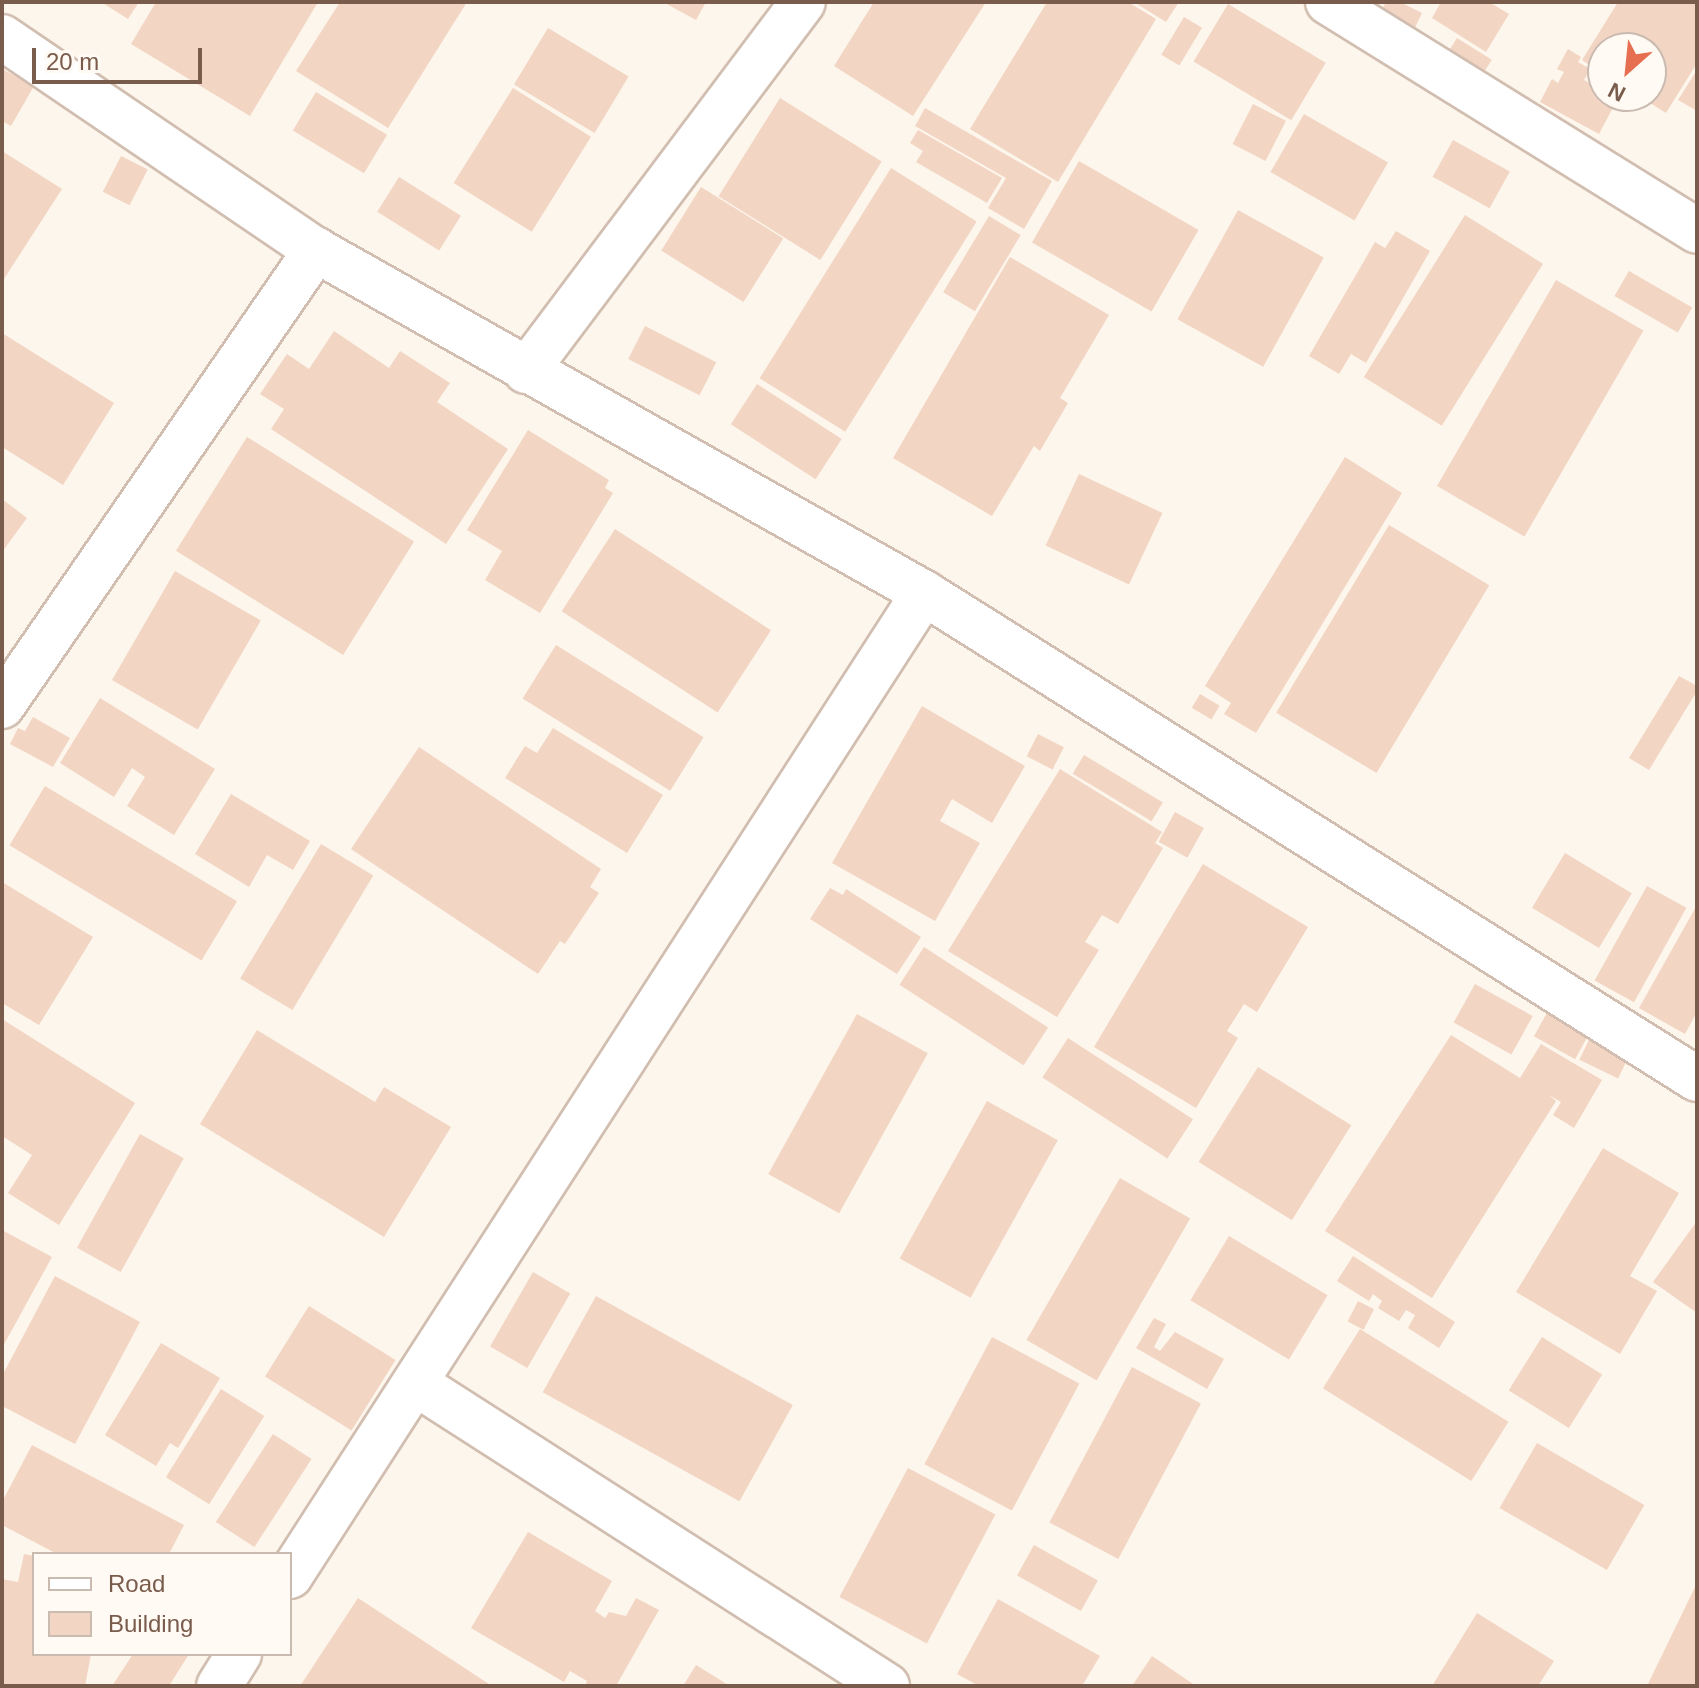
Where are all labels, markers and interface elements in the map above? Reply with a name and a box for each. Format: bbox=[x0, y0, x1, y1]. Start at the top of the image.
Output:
scale bar bbox=[36, 32, 206, 82]
north arrow bbox=[1587, 32, 1667, 112]
text: 20 m bbox=[46, 48, 99, 75]
text: N bbox=[1604, 77, 1630, 107]
legend bbox=[32, 1552, 292, 1656]
text: Road bbox=[108, 1570, 165, 1597]
text: Building bbox=[108, 1610, 193, 1637]

